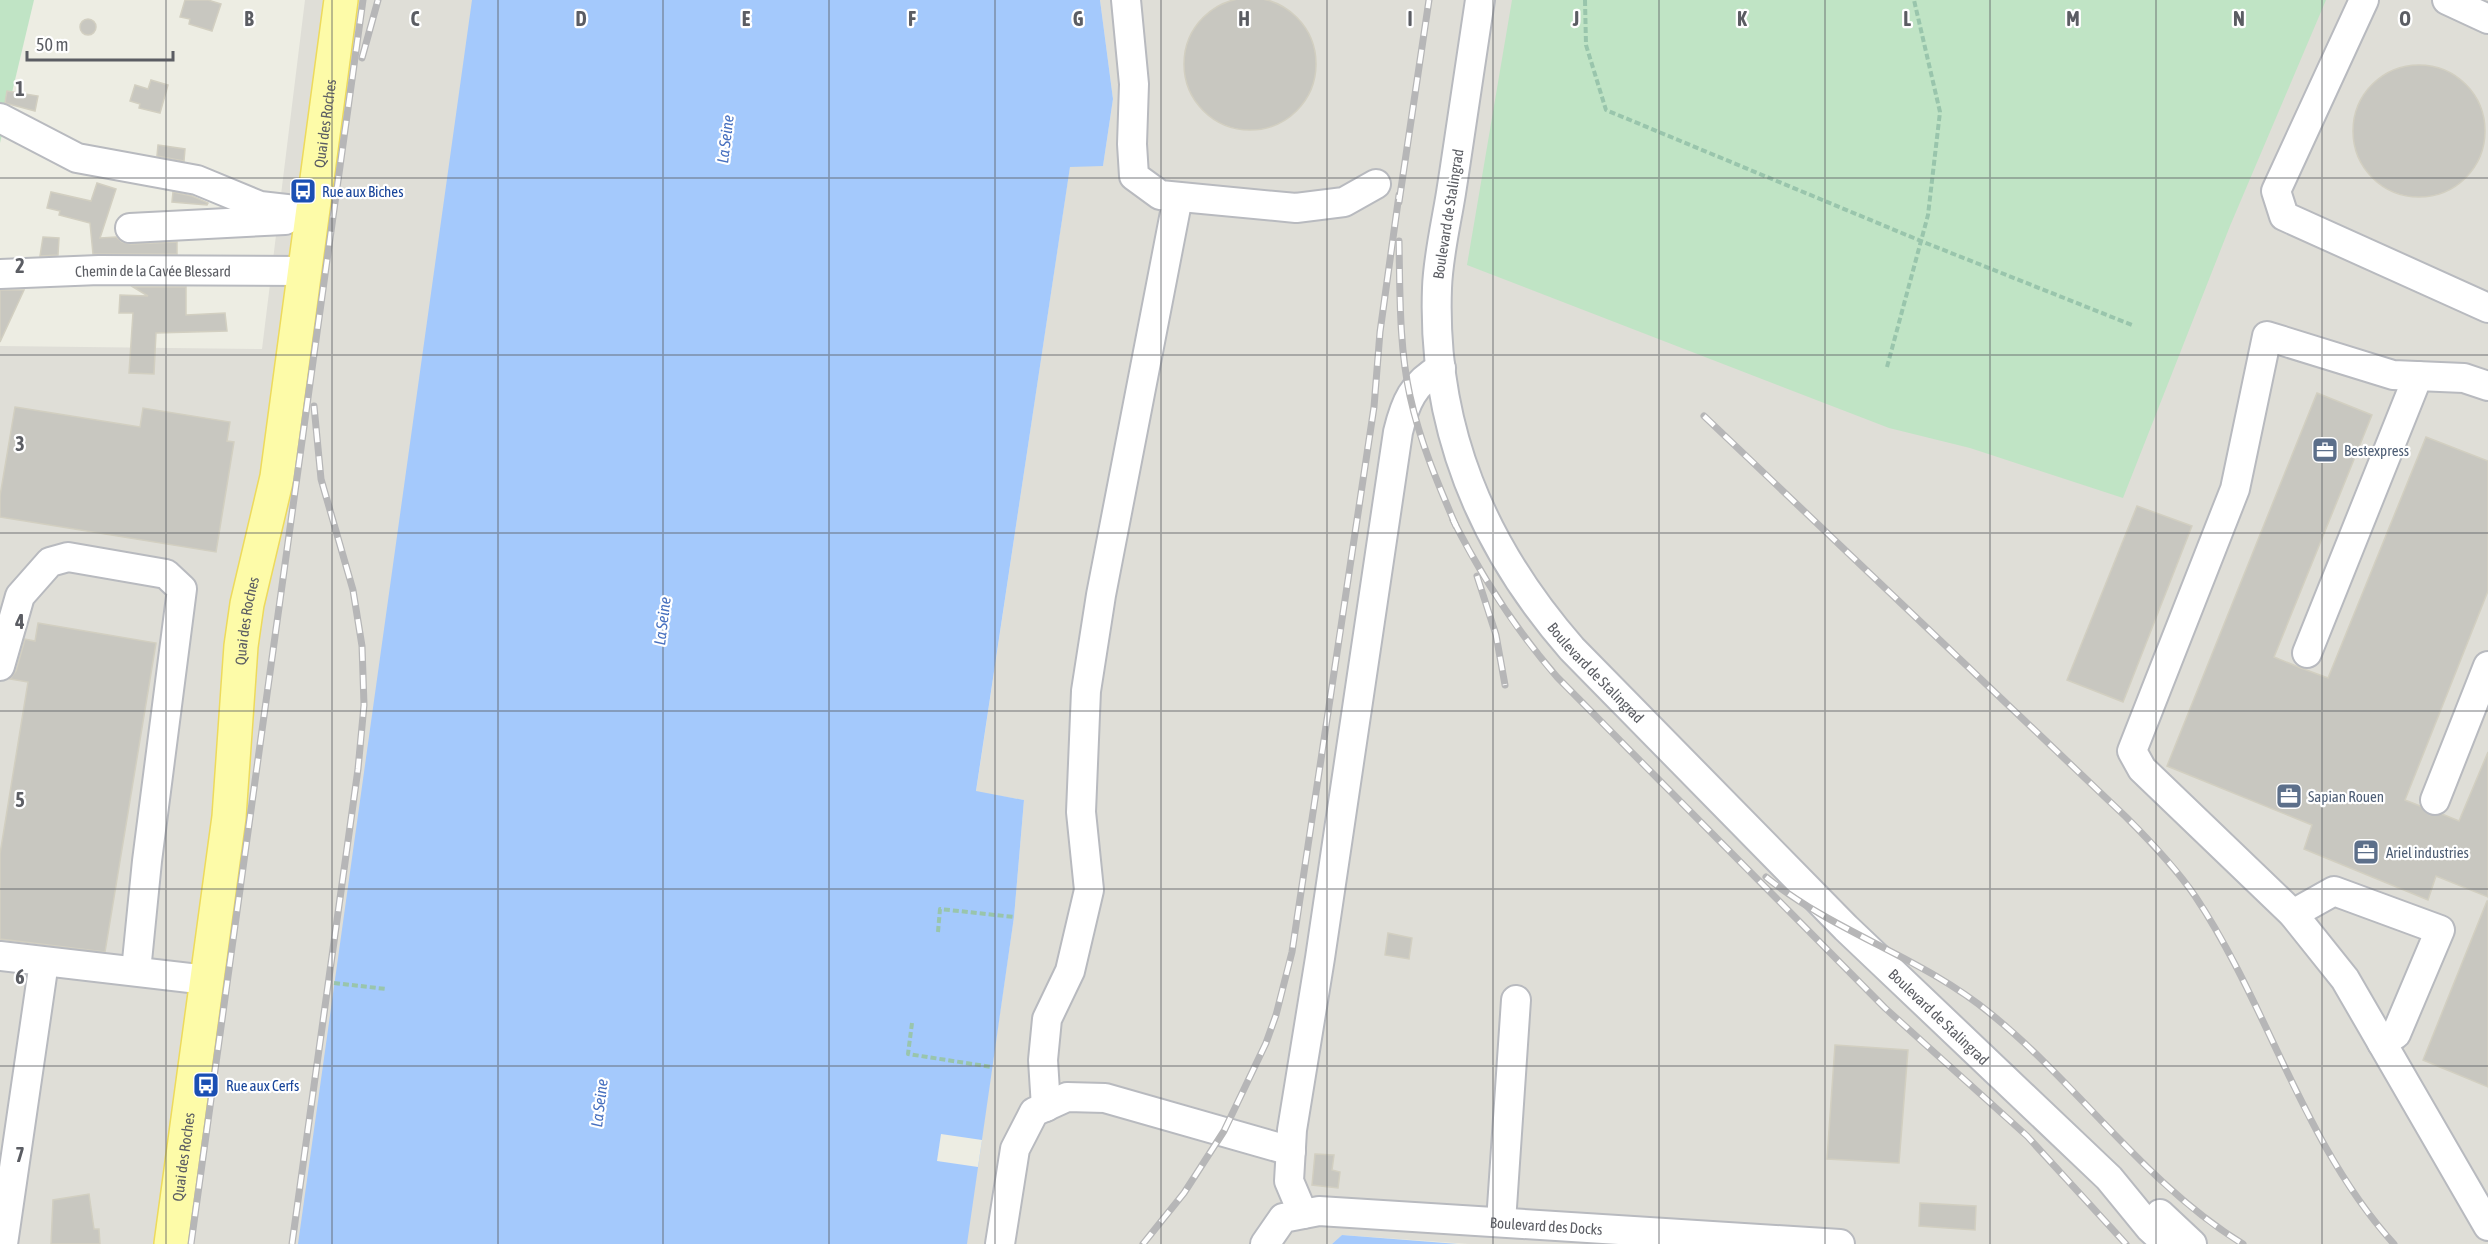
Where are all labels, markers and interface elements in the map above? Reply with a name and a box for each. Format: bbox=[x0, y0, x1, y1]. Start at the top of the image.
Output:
text: B bbox=[244, 7, 254, 30]
text: C bbox=[411, 7, 420, 30]
text: D bbox=[575, 7, 587, 30]
text: E bbox=[742, 7, 751, 30]
text: F bbox=[908, 7, 916, 30]
text: G bbox=[1073, 7, 1084, 30]
text: H bbox=[1238, 7, 1250, 30]
text: I bbox=[1407, 7, 1413, 30]
text: J bbox=[1572, 7, 1579, 30]
text: K bbox=[1737, 7, 1747, 30]
text: L bbox=[1903, 7, 1911, 30]
text: M bbox=[2066, 7, 2080, 30]
text: N bbox=[2233, 7, 2245, 30]
text: O bbox=[2399, 7, 2411, 30]
scale bar bbox=[27, 24, 172, 62]
text: 50 m bbox=[36, 34, 68, 55]
text: 1 bbox=[15, 77, 25, 100]
street label: Quai des Roches bbox=[310, 78, 339, 169]
water label: La Seine bbox=[713, 114, 737, 164]
street label: Boulevard de Stalingrad bbox=[1429, 148, 1467, 280]
bus stop icon: Rue aux Biches bbox=[288, 176, 318, 206]
place label: Rue aux Biches bbox=[322, 183, 403, 200]
text: 2 bbox=[15, 254, 25, 277]
street label: Chemin de la Cavée Blessard bbox=[75, 261, 231, 279]
text: 3 bbox=[15, 432, 25, 455]
office icon: Bestexpress bbox=[2310, 435, 2340, 465]
place label: Bestexpress bbox=[2344, 442, 2409, 459]
street label: Quai des Roches bbox=[231, 575, 262, 666]
water label: La Seine bbox=[650, 596, 674, 646]
text: 4 bbox=[14, 610, 25, 633]
street label: Boulevard de Stalingrad bbox=[1545, 619, 1648, 726]
office icon: Sapian Rouen bbox=[2274, 781, 2304, 811]
text: 5 bbox=[15, 788, 25, 811]
place label: Sapian Rouen bbox=[2308, 788, 2384, 805]
office icon: Ariel industries bbox=[2351, 837, 2381, 867]
place label: Ariel industries bbox=[2386, 844, 2469, 861]
text: 6 bbox=[15, 965, 25, 988]
street label: Boulevard de Stalingrad bbox=[1885, 965, 1993, 1068]
bus stop icon: Rue aux Cerfs bbox=[191, 1070, 221, 1100]
place label: Rue aux Cerfs bbox=[226, 1077, 299, 1094]
water label: La Seine bbox=[587, 1078, 611, 1128]
street label: Quai des Roches bbox=[168, 1111, 197, 1202]
text: 7 bbox=[15, 1143, 25, 1166]
street label: Boulevard des Docks bbox=[1489, 1213, 1603, 1237]

